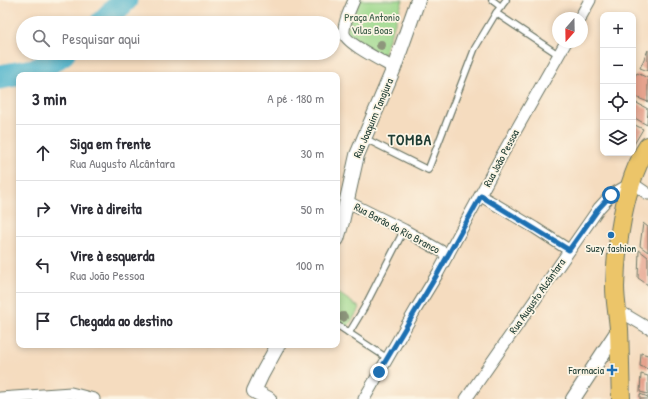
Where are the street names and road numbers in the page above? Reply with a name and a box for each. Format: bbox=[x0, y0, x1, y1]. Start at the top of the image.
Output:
street label: Rua Joaquim Tanajura bbox=[350, 75, 396, 160]
street label: Rua João Pessoa bbox=[480, 126, 522, 189]
street label: Rua Barão do Rio Branco bbox=[352, 199, 443, 257]
street label: Rua Augusto Alcântara bbox=[506, 255, 569, 336]

